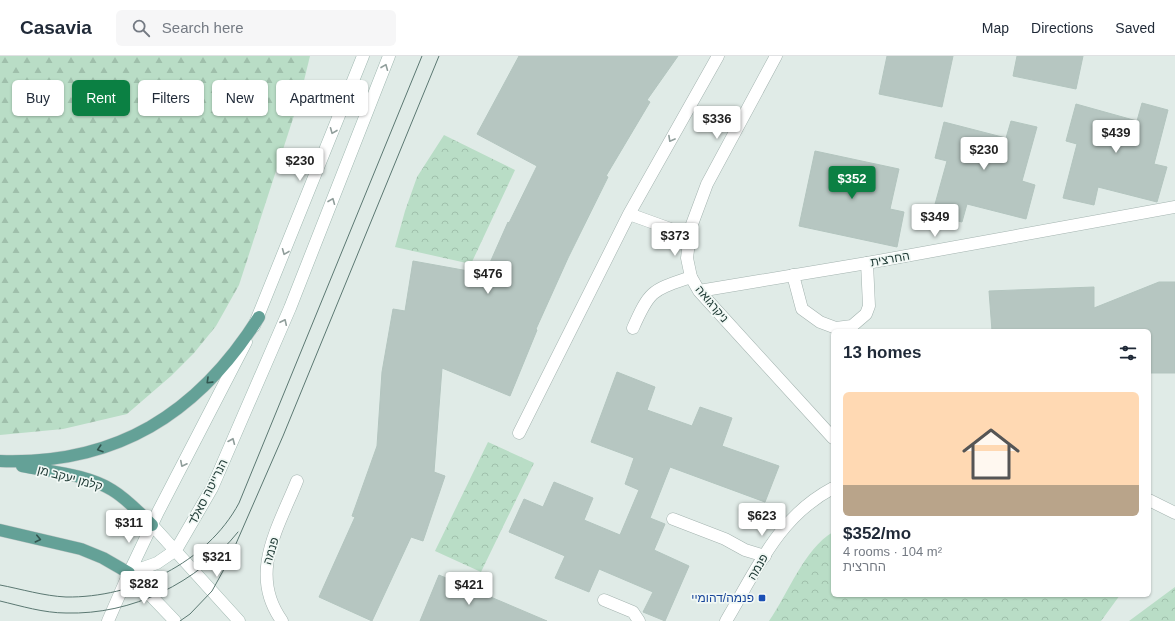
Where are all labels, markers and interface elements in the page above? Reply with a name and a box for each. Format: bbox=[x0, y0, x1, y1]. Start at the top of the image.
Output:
search box bbox=[116, 10, 396, 46]
text: Casavia bbox=[20, 17, 92, 38]
icon: search bbox=[130, 17, 152, 39]
text: Search here bbox=[162, 19, 244, 36]
text: Map bbox=[982, 20, 1009, 36]
text: Directions bbox=[1031, 20, 1093, 36]
text: Saved bbox=[1115, 20, 1155, 36]
one-way arrow bbox=[380, 64, 388, 71]
chip: Buy bbox=[12, 80, 64, 116]
chip: Rent bbox=[72, 80, 130, 116]
chip: Filters bbox=[138, 80, 204, 116]
chip: New bbox=[212, 80, 268, 116]
chip: Apartment bbox=[276, 80, 368, 116]
pin: $336 bbox=[693, 106, 741, 140]
text: $336 bbox=[703, 111, 731, 126]
pin: $439 bbox=[1092, 120, 1140, 154]
text: $439 bbox=[1102, 125, 1130, 140]
one-way arrow bbox=[330, 127, 338, 135]
one-way arrow bbox=[669, 135, 676, 142]
pin: $230 bbox=[960, 137, 1008, 171]
text: $230 bbox=[970, 142, 998, 157]
pin: $230 bbox=[276, 148, 324, 182]
text: $230 bbox=[286, 153, 314, 168]
pin: $352 bbox=[828, 166, 876, 200]
text: $352 bbox=[838, 171, 866, 186]
one-way arrow bbox=[327, 198, 335, 206]
pin: $349 bbox=[911, 204, 959, 238]
text: $349 bbox=[921, 209, 949, 224]
pin: $373 bbox=[651, 223, 699, 257]
text: $373 bbox=[661, 228, 689, 243]
one-way arrow bbox=[281, 248, 289, 255]
street label: החרצית bbox=[869, 249, 911, 269]
pin: $476 bbox=[464, 261, 512, 295]
text: $476 bbox=[474, 266, 502, 281]
street label: ניקרגואה bbox=[692, 283, 732, 325]
one-way arrow bbox=[279, 318, 287, 326]
icon: filters bbox=[1117, 342, 1139, 364]
text: 13 homes bbox=[843, 343, 921, 362]
one-way arrow bbox=[206, 376, 214, 384]
icon: home bbox=[955, 418, 1027, 490]
one-way arrow bbox=[227, 438, 235, 446]
one-way arrow bbox=[97, 444, 104, 453]
street label: הנרייטה סאלד bbox=[185, 457, 231, 527]
one-way arrow bbox=[180, 459, 188, 467]
street label: קלמן יעקב מן bbox=[36, 463, 104, 493]
pin: $623 bbox=[738, 503, 786, 537]
text: $623 bbox=[748, 508, 776, 523]
pin: $311 bbox=[105, 510, 153, 544]
text: $311 bbox=[115, 515, 143, 530]
text: $352/mo bbox=[843, 524, 911, 543]
one-way arrow bbox=[35, 534, 41, 542]
street label: פנמה bbox=[260, 536, 282, 566]
pin: $321 bbox=[193, 544, 241, 578]
text: 4 rooms · 104 m² bbox=[843, 544, 942, 559]
text: $321 bbox=[203, 549, 231, 564]
street label: פנמה bbox=[745, 551, 771, 583]
text: החרצית bbox=[843, 559, 886, 574]
pin: $282 bbox=[120, 571, 168, 605]
pin: $421 bbox=[445, 572, 493, 606]
text: $282 bbox=[130, 576, 158, 591]
text: $421 bbox=[455, 577, 483, 592]
place label: פנמה/דהומיי bbox=[691, 591, 754, 605]
marker: פנמה/דהומיי bbox=[757, 593, 767, 603]

